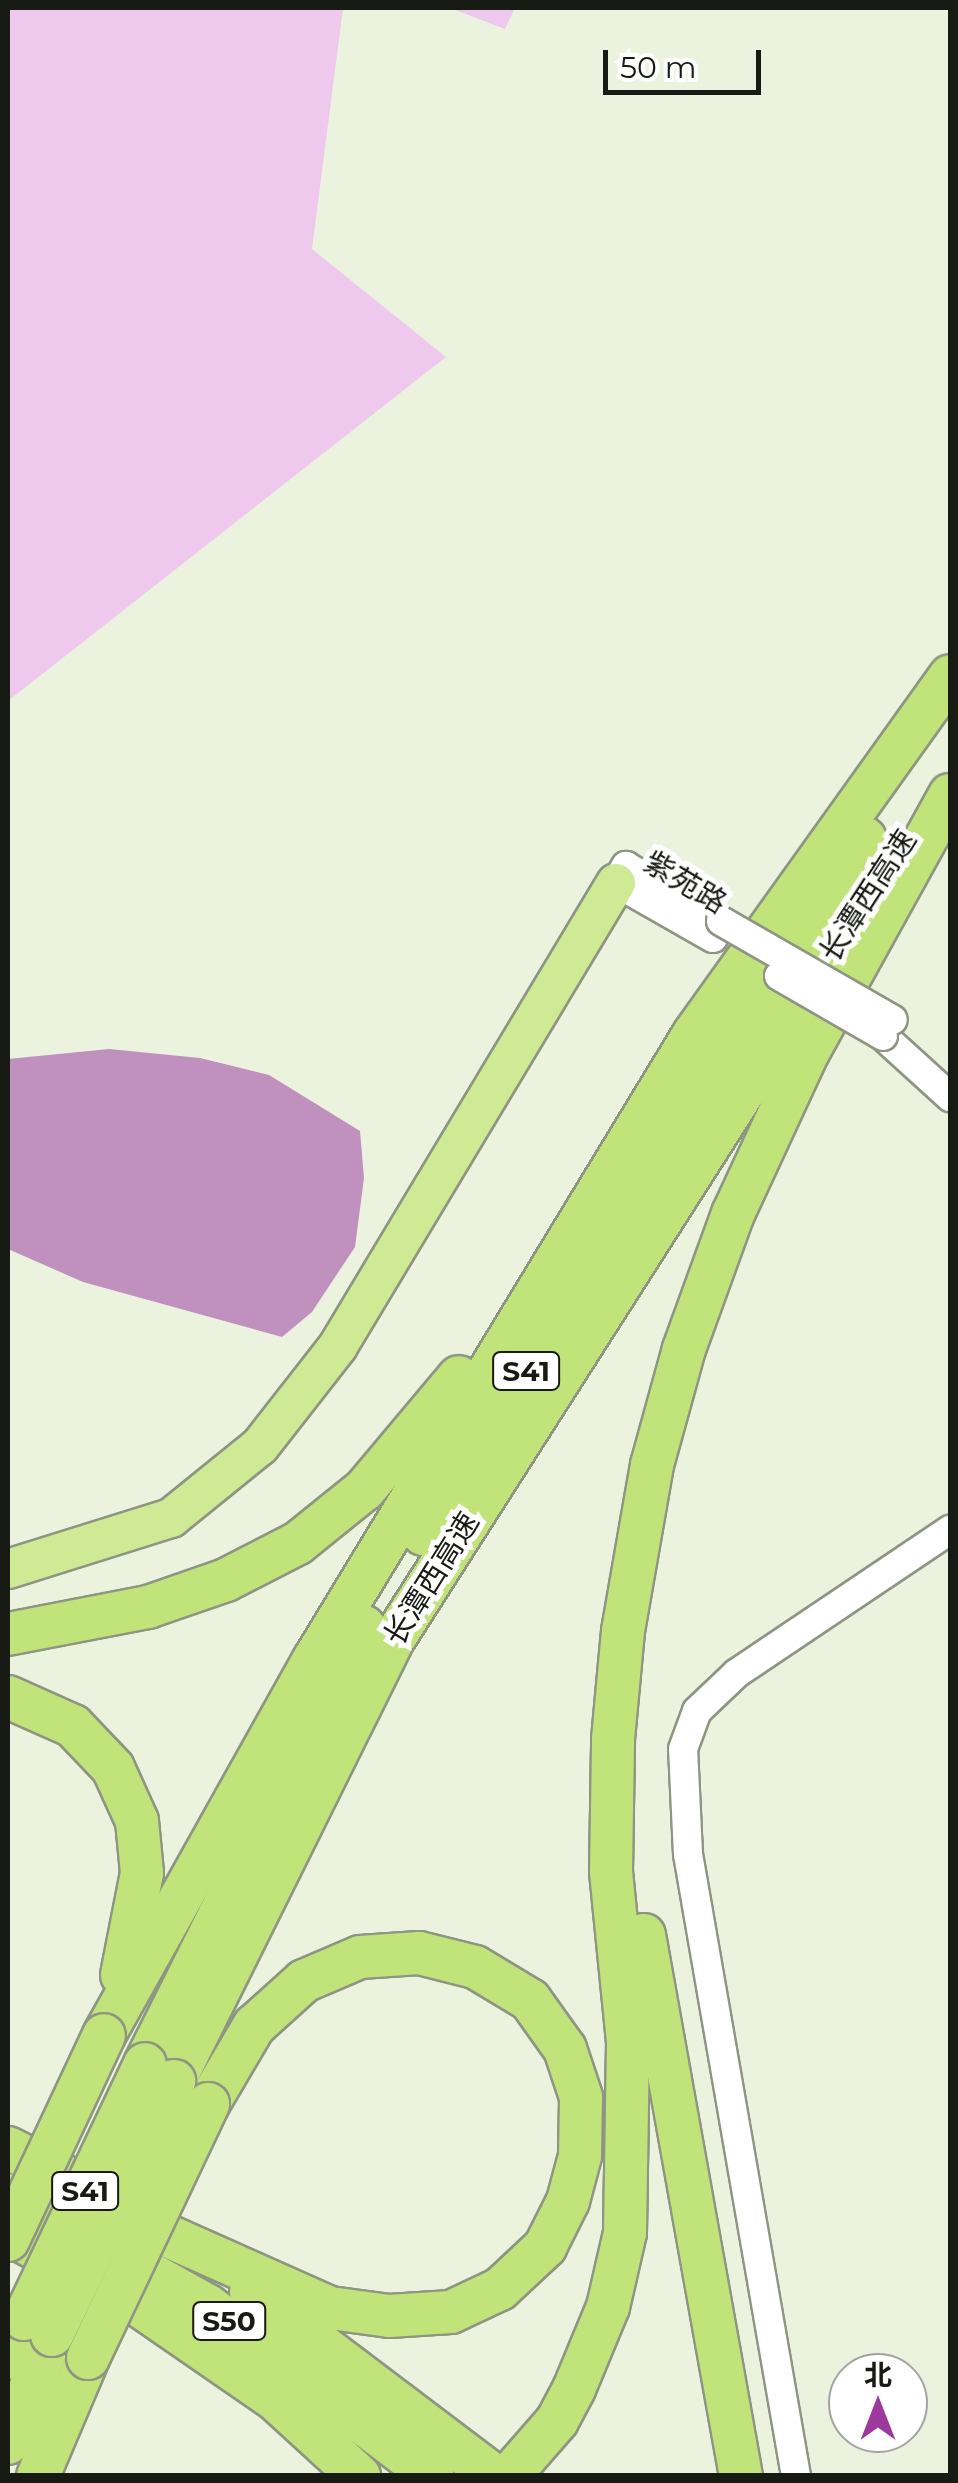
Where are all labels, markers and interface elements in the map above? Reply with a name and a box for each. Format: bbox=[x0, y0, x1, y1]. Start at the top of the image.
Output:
scale bar bbox=[608, 30, 766, 92]
text: 50 m bbox=[620, 49, 697, 86]
street label: 长潭西高速 bbox=[812, 823, 924, 969]
street label: 紫苑路 bbox=[637, 844, 733, 922]
road number: S41 bbox=[491, 1348, 561, 1394]
street label: 长潭西高速 bbox=[377, 1506, 487, 1652]
road number: S41 bbox=[50, 2168, 120, 2214]
road number: S50 bbox=[192, 2298, 266, 2344]
north arrow bbox=[828, 2353, 928, 2453]
text: 北 bbox=[864, 2358, 892, 2392]

